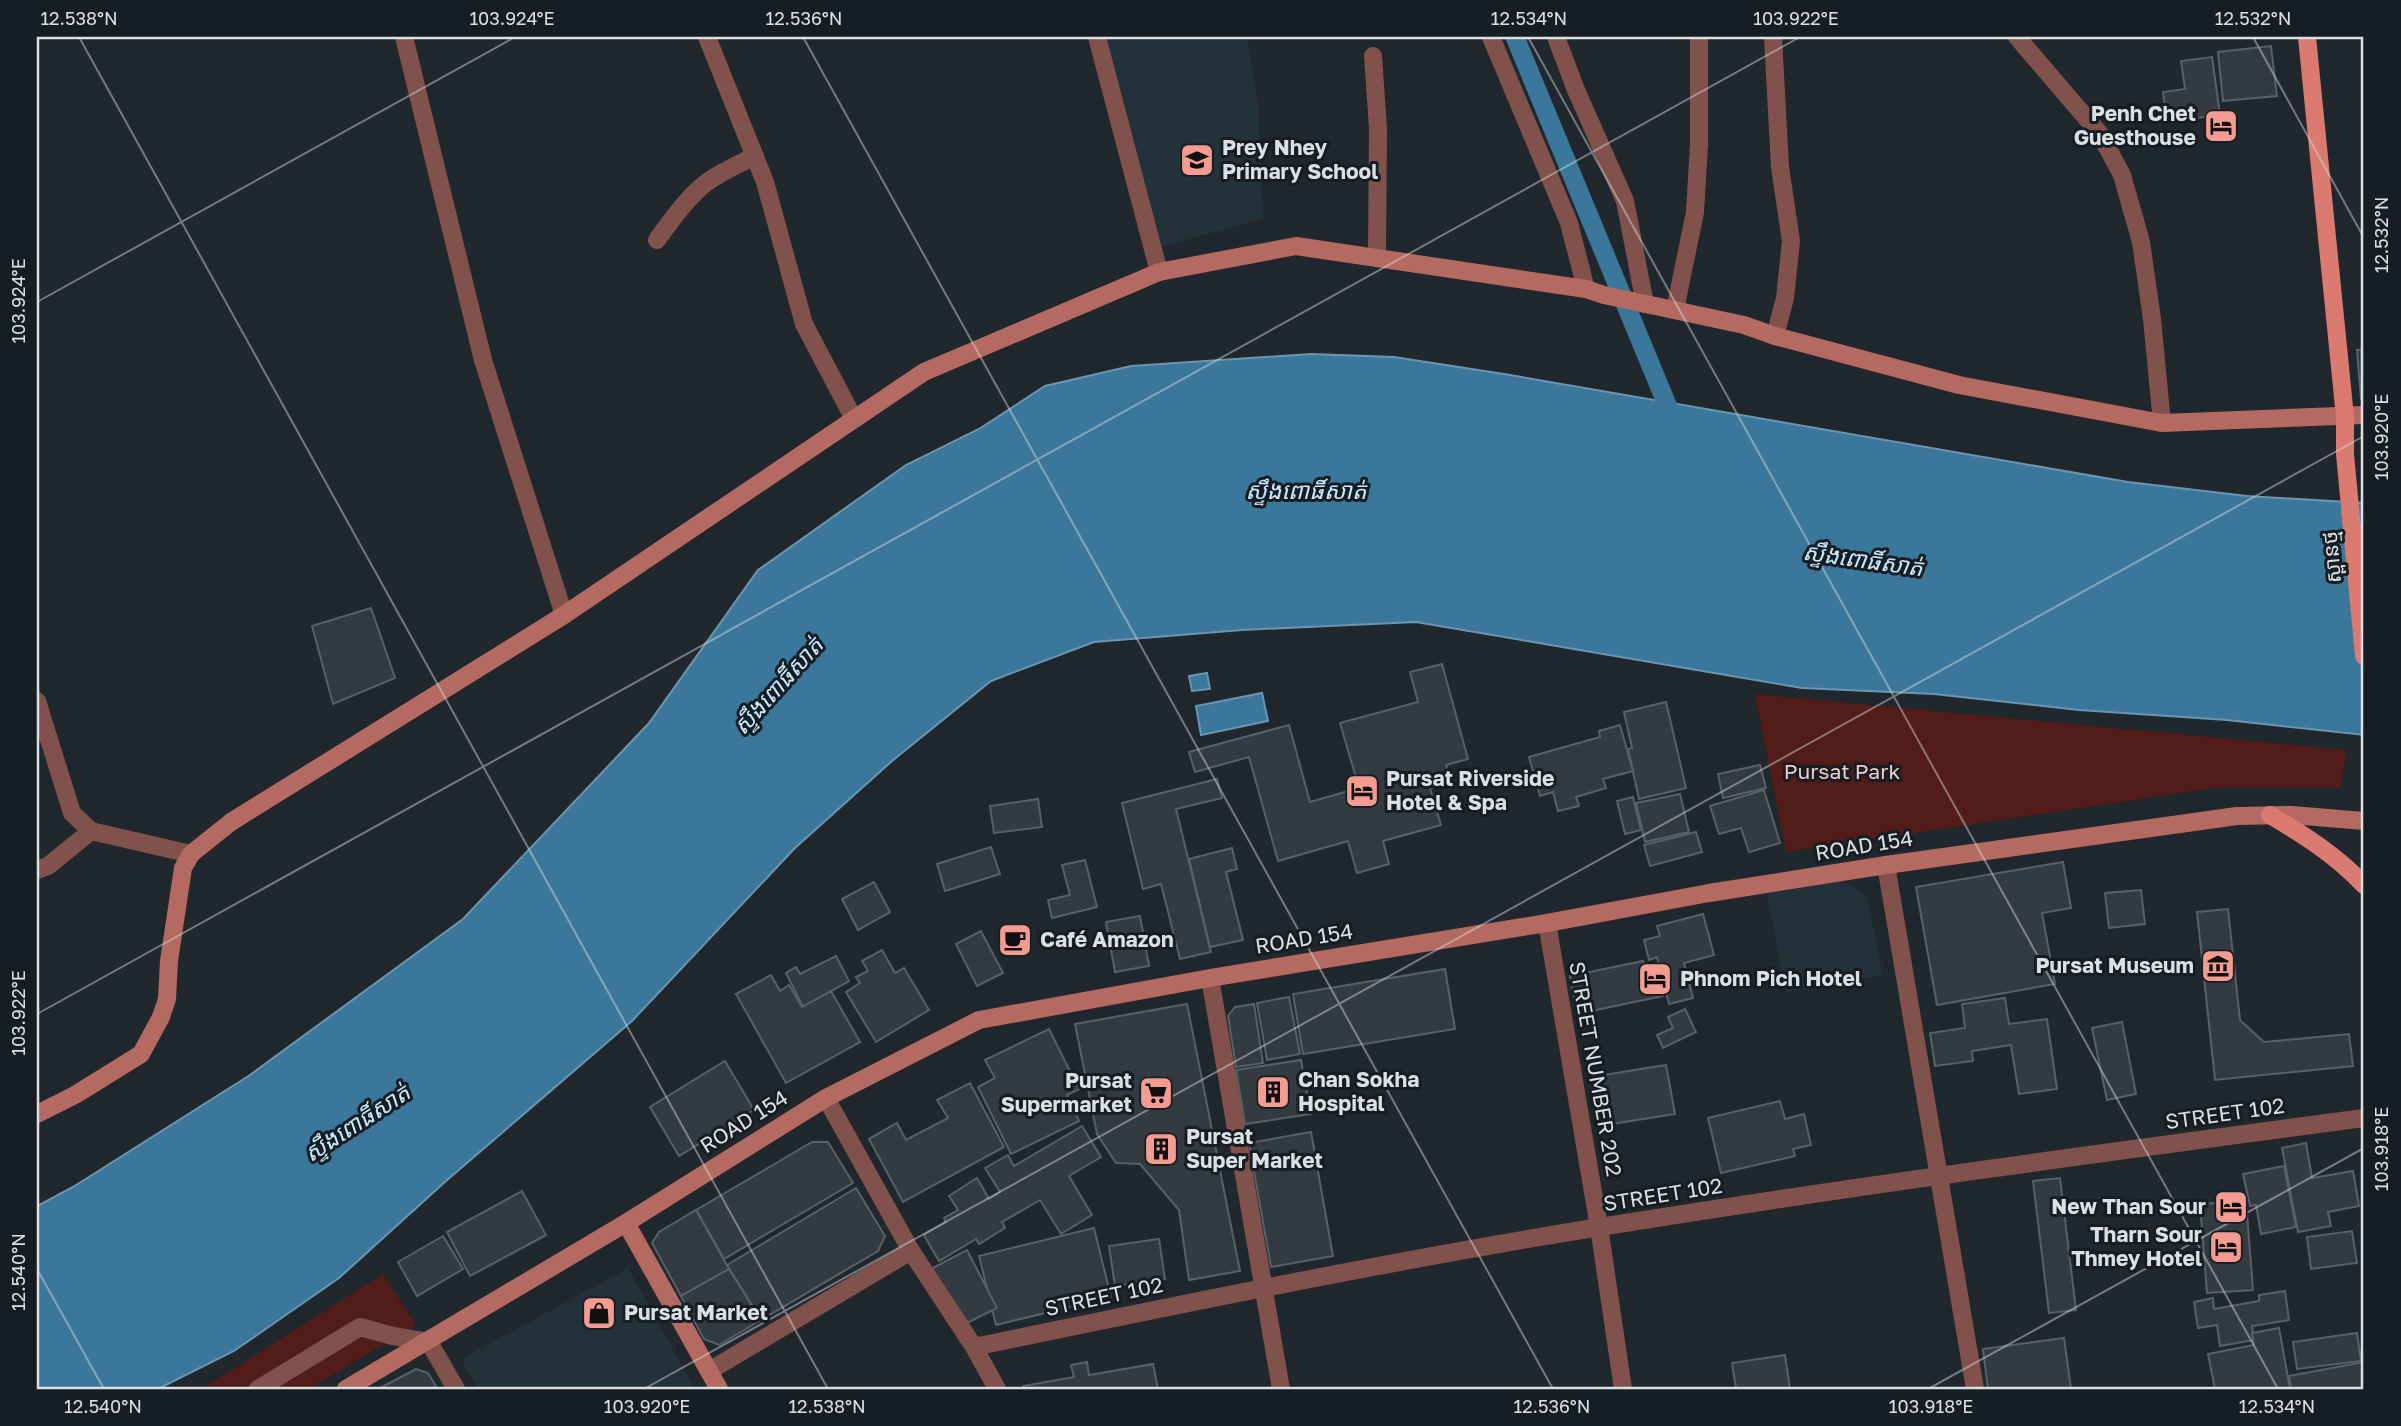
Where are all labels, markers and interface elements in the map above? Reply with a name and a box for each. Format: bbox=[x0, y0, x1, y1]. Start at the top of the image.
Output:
text: 12.538°N bbox=[40, 7, 118, 29]
text: 103.924°E bbox=[469, 7, 555, 29]
text: 12.536°N bbox=[765, 7, 843, 29]
text: 12.534°N bbox=[1491, 7, 1567, 29]
text: 103.922°E bbox=[1753, 7, 1839, 29]
text: 12.532°N bbox=[2215, 7, 2291, 29]
place label: Penh Chet Guesthouse bbox=[2074, 100, 2196, 150]
hotel icon: Penh Chet Guesthouse bbox=[2202, 107, 2240, 145]
place label: Prey Nhey Primary School bbox=[1222, 134, 1378, 184]
school or university icon: Prey Nhey Primary School bbox=[1178, 141, 1216, 179]
text: 12.532°N bbox=[2370, 197, 2392, 273]
text: 103.924°E bbox=[7, 258, 29, 344]
text: 103.920°E bbox=[2370, 394, 2392, 480]
water label: ស្ទឹងពោធិ៍សាត់ bbox=[1246, 476, 1368, 506]
street label: ស្ពានថ្ម bbox=[2316, 530, 2348, 584]
water label: ស្ទឹងពោធិ៍សាត់ bbox=[1801, 537, 1926, 583]
water label: ស្ទឹងពោធិ៍សាត់ bbox=[726, 630, 830, 741]
park label: Pursat Park bbox=[1784, 758, 1900, 784]
place label: Pursat Riverside Hotel & Spa bbox=[1386, 765, 1554, 815]
hotel icon: Pursat Riverside Hotel & Spa bbox=[1343, 772, 1381, 810]
street label: ROAD 154 bbox=[1813, 824, 1915, 866]
street label: ROAD 154 bbox=[1253, 917, 1355, 959]
cafe icon: Café Amazon bbox=[996, 921, 1034, 959]
place label: Café Amazon bbox=[1040, 926, 1174, 952]
museum icon: Pursat Museum bbox=[2199, 947, 2237, 985]
place label: Pursat Museum bbox=[2035, 952, 2194, 978]
street label: STREET NUMBER 202 bbox=[1564, 959, 1628, 1178]
hotel icon: Phnom Pich Hotel bbox=[1636, 960, 1674, 998]
place label: Phnom Pich Hotel bbox=[1680, 965, 1862, 991]
text: 103.922°E bbox=[7, 970, 29, 1056]
place label: Chan Sokha Hospital bbox=[1298, 1066, 1420, 1116]
place label: Pursat Supermarket bbox=[1001, 1067, 1132, 1117]
building icon: Chan Sokha Hospital bbox=[1254, 1073, 1292, 1111]
supermarket icon: Pursat Supermarket bbox=[1137, 1074, 1175, 1112]
water label: ស្ទឹងពោធិ៍សាត់ bbox=[298, 1077, 417, 1168]
street label: ROAD 154 bbox=[695, 1084, 792, 1158]
street label: STREET 102 bbox=[2164, 1092, 2286, 1134]
text: 103.918°E bbox=[2370, 1107, 2392, 1191]
place label: Pursat Super Market bbox=[1186, 1123, 1323, 1173]
building icon: Pursat Super Market bbox=[1142, 1130, 1180, 1168]
street label: STREET 102 bbox=[1602, 1172, 1724, 1216]
hotel icon: New Than Sour bbox=[2212, 1188, 2250, 1226]
place label: New Than Sour bbox=[2051, 1193, 2206, 1219]
place label: Tharn Sour Thmey Hotel bbox=[2071, 1221, 2202, 1271]
hotel icon: Tharn Sour Thmey Hotel bbox=[2207, 1228, 2245, 1266]
text: 12.540°N bbox=[7, 1233, 29, 1311]
street label: STREET 102 bbox=[1042, 1271, 1165, 1321]
shop icon: Pursat Market bbox=[580, 1294, 618, 1332]
place label: Pursat Market bbox=[624, 1299, 768, 1325]
text: 12.540°N bbox=[64, 1395, 142, 1417]
text: 103.920°E bbox=[604, 1395, 690, 1417]
text: 12.538°N bbox=[788, 1395, 866, 1417]
text: 12.536°N bbox=[1513, 1395, 1591, 1417]
text: 103.918°E bbox=[1889, 1395, 1973, 1417]
text: 12.534°N bbox=[2239, 1395, 2315, 1417]

